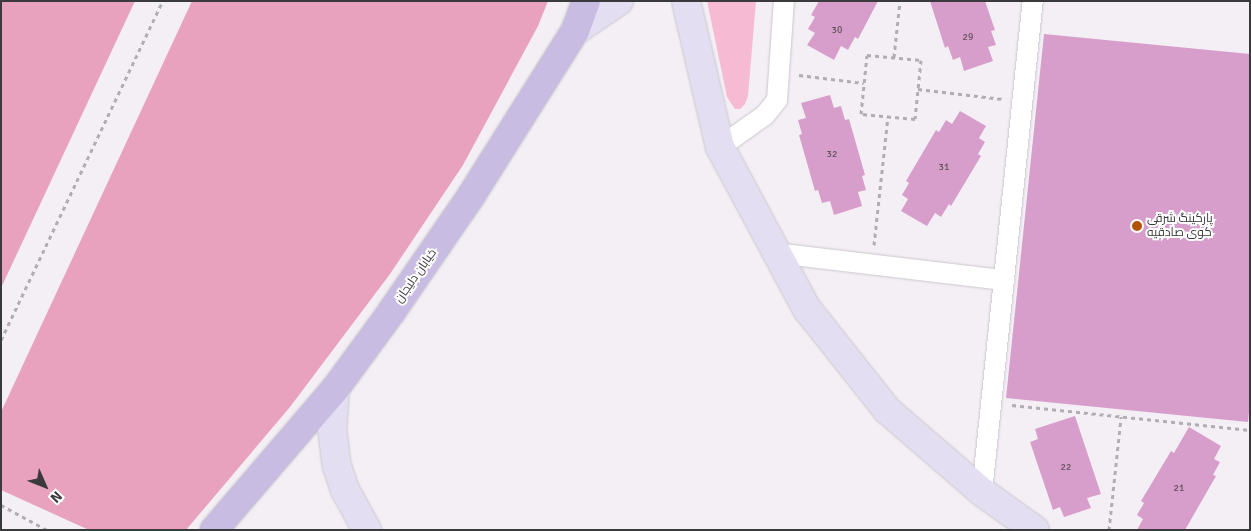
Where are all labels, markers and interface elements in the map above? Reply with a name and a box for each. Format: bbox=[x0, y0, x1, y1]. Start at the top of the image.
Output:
house number: 30 bbox=[832, 25, 842, 37]
house number: 29 bbox=[963, 32, 973, 44]
house number: 32 bbox=[827, 149, 837, 161]
house number: 31 bbox=[939, 162, 949, 174]
place label: پارکینگ شرقی کوی صادقیه bbox=[1147, 212, 1213, 240]
marker: پارکینگ شرقی کوی صادقیه bbox=[1131, 220, 1143, 232]
street label: خیابان دلیجان bbox=[392, 246, 440, 306]
north arrow bbox=[20, 461, 70, 511]
house number: 22 bbox=[1061, 462, 1071, 474]
house number: 21 bbox=[1174, 483, 1184, 495]
text: N bbox=[47, 487, 66, 506]

